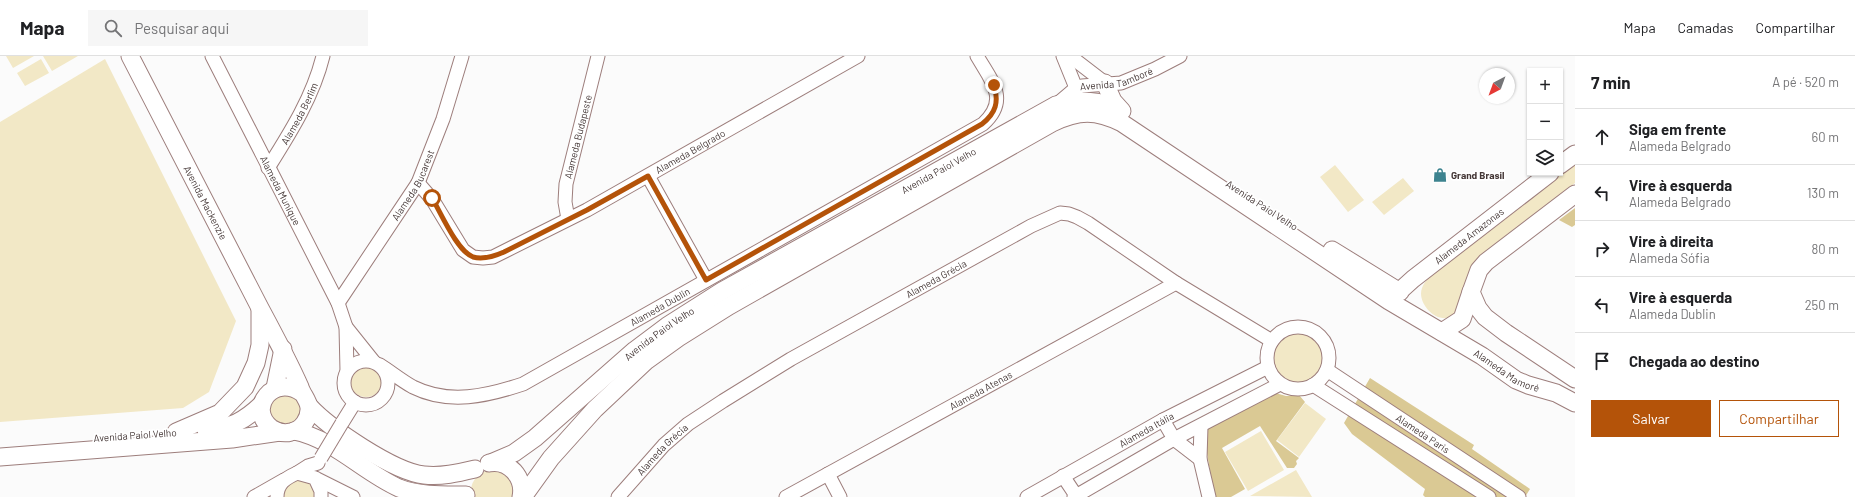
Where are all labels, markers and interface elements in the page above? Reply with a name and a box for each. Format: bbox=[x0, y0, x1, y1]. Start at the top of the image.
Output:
search box bbox=[88, 10, 368, 46]
text: Mapa bbox=[20, 16, 64, 39]
icon: search bbox=[102, 17, 124, 39]
text: Pesquisar aqui bbox=[134, 19, 229, 37]
text: Mapa bbox=[1624, 19, 1656, 36]
text: Camadas bbox=[1678, 19, 1733, 36]
text: Compartilhar bbox=[1755, 19, 1835, 36]
street label: Avenida Tamboré bbox=[1079, 65, 1155, 92]
north arrow bbox=[1479, 68, 1515, 104]
map controls bbox=[1527, 68, 1563, 176]
button: + bbox=[1527, 68, 1563, 104]
text: 7 min bbox=[1591, 72, 1631, 92]
text: A pé · 520 m bbox=[1772, 74, 1839, 90]
route end bbox=[985, 76, 1003, 94]
street label: Alameda Berlim bbox=[278, 81, 320, 147]
street label: Alameda Budapeste bbox=[562, 94, 594, 180]
button: − bbox=[1527, 104, 1563, 140]
text: Siga em frente bbox=[1629, 120, 1726, 138]
icon: ahead bbox=[1591, 126, 1613, 148]
street label: Alameda Belgrado bbox=[653, 127, 727, 176]
text: 60 m bbox=[1812, 129, 1839, 145]
text: Alameda Belgrado bbox=[1629, 138, 1731, 154]
button: layers bbox=[1527, 140, 1563, 176]
street label: Avenida Paiol Velho bbox=[899, 145, 978, 196]
street label: Alameda Bucarest bbox=[389, 148, 437, 223]
street label: Alameda Munique bbox=[258, 154, 303, 227]
street label: Avenida Mackenzie bbox=[182, 164, 230, 242]
shop icon: Grand Brasil bbox=[1432, 167, 1448, 183]
place label: Grand Brasil bbox=[1451, 169, 1505, 181]
text: Vire à esquerda bbox=[1629, 176, 1732, 194]
street label: Avenida Paiol Velho bbox=[1224, 177, 1300, 233]
icon: left bbox=[1591, 182, 1613, 204]
text: 130 m bbox=[1807, 185, 1839, 201]
route start bbox=[423, 189, 441, 207]
text: Alameda Belgrado bbox=[1629, 194, 1731, 210]
street label: Alameda Amazonas bbox=[1432, 205, 1506, 266]
text: Vire à direita bbox=[1629, 232, 1713, 250]
icon: right bbox=[1591, 238, 1613, 260]
text: 80 m bbox=[1812, 241, 1839, 257]
text: Alameda Sófia bbox=[1629, 250, 1710, 266]
street label: Alameda Grécia bbox=[904, 257, 969, 300]
street label: Alameda Dublin bbox=[628, 285, 692, 328]
text: Vire à esquerda bbox=[1629, 288, 1732, 306]
icon: left bbox=[1591, 294, 1613, 316]
text: 250 m bbox=[1805, 297, 1839, 313]
street label: Avenida Paiol Velho bbox=[622, 304, 696, 363]
text: Alameda Dublin bbox=[1629, 306, 1716, 322]
street label: Alameda Mamoré bbox=[1472, 347, 1541, 394]
icon: arrive bbox=[1591, 350, 1613, 372]
text: Chegada ao destino bbox=[1629, 352, 1760, 370]
street label: Alameda Atenas bbox=[947, 368, 1014, 412]
button: Salvar bbox=[1591, 400, 1711, 437]
button: Compartilhar bbox=[1719, 400, 1839, 437]
street label: Alameda Itália bbox=[1117, 410, 1176, 450]
street label: Alameda Paris bbox=[1394, 411, 1452, 456]
street label: Alameda Grécia bbox=[634, 421, 690, 478]
street label: Avenida Paiol Velho bbox=[93, 426, 177, 444]

